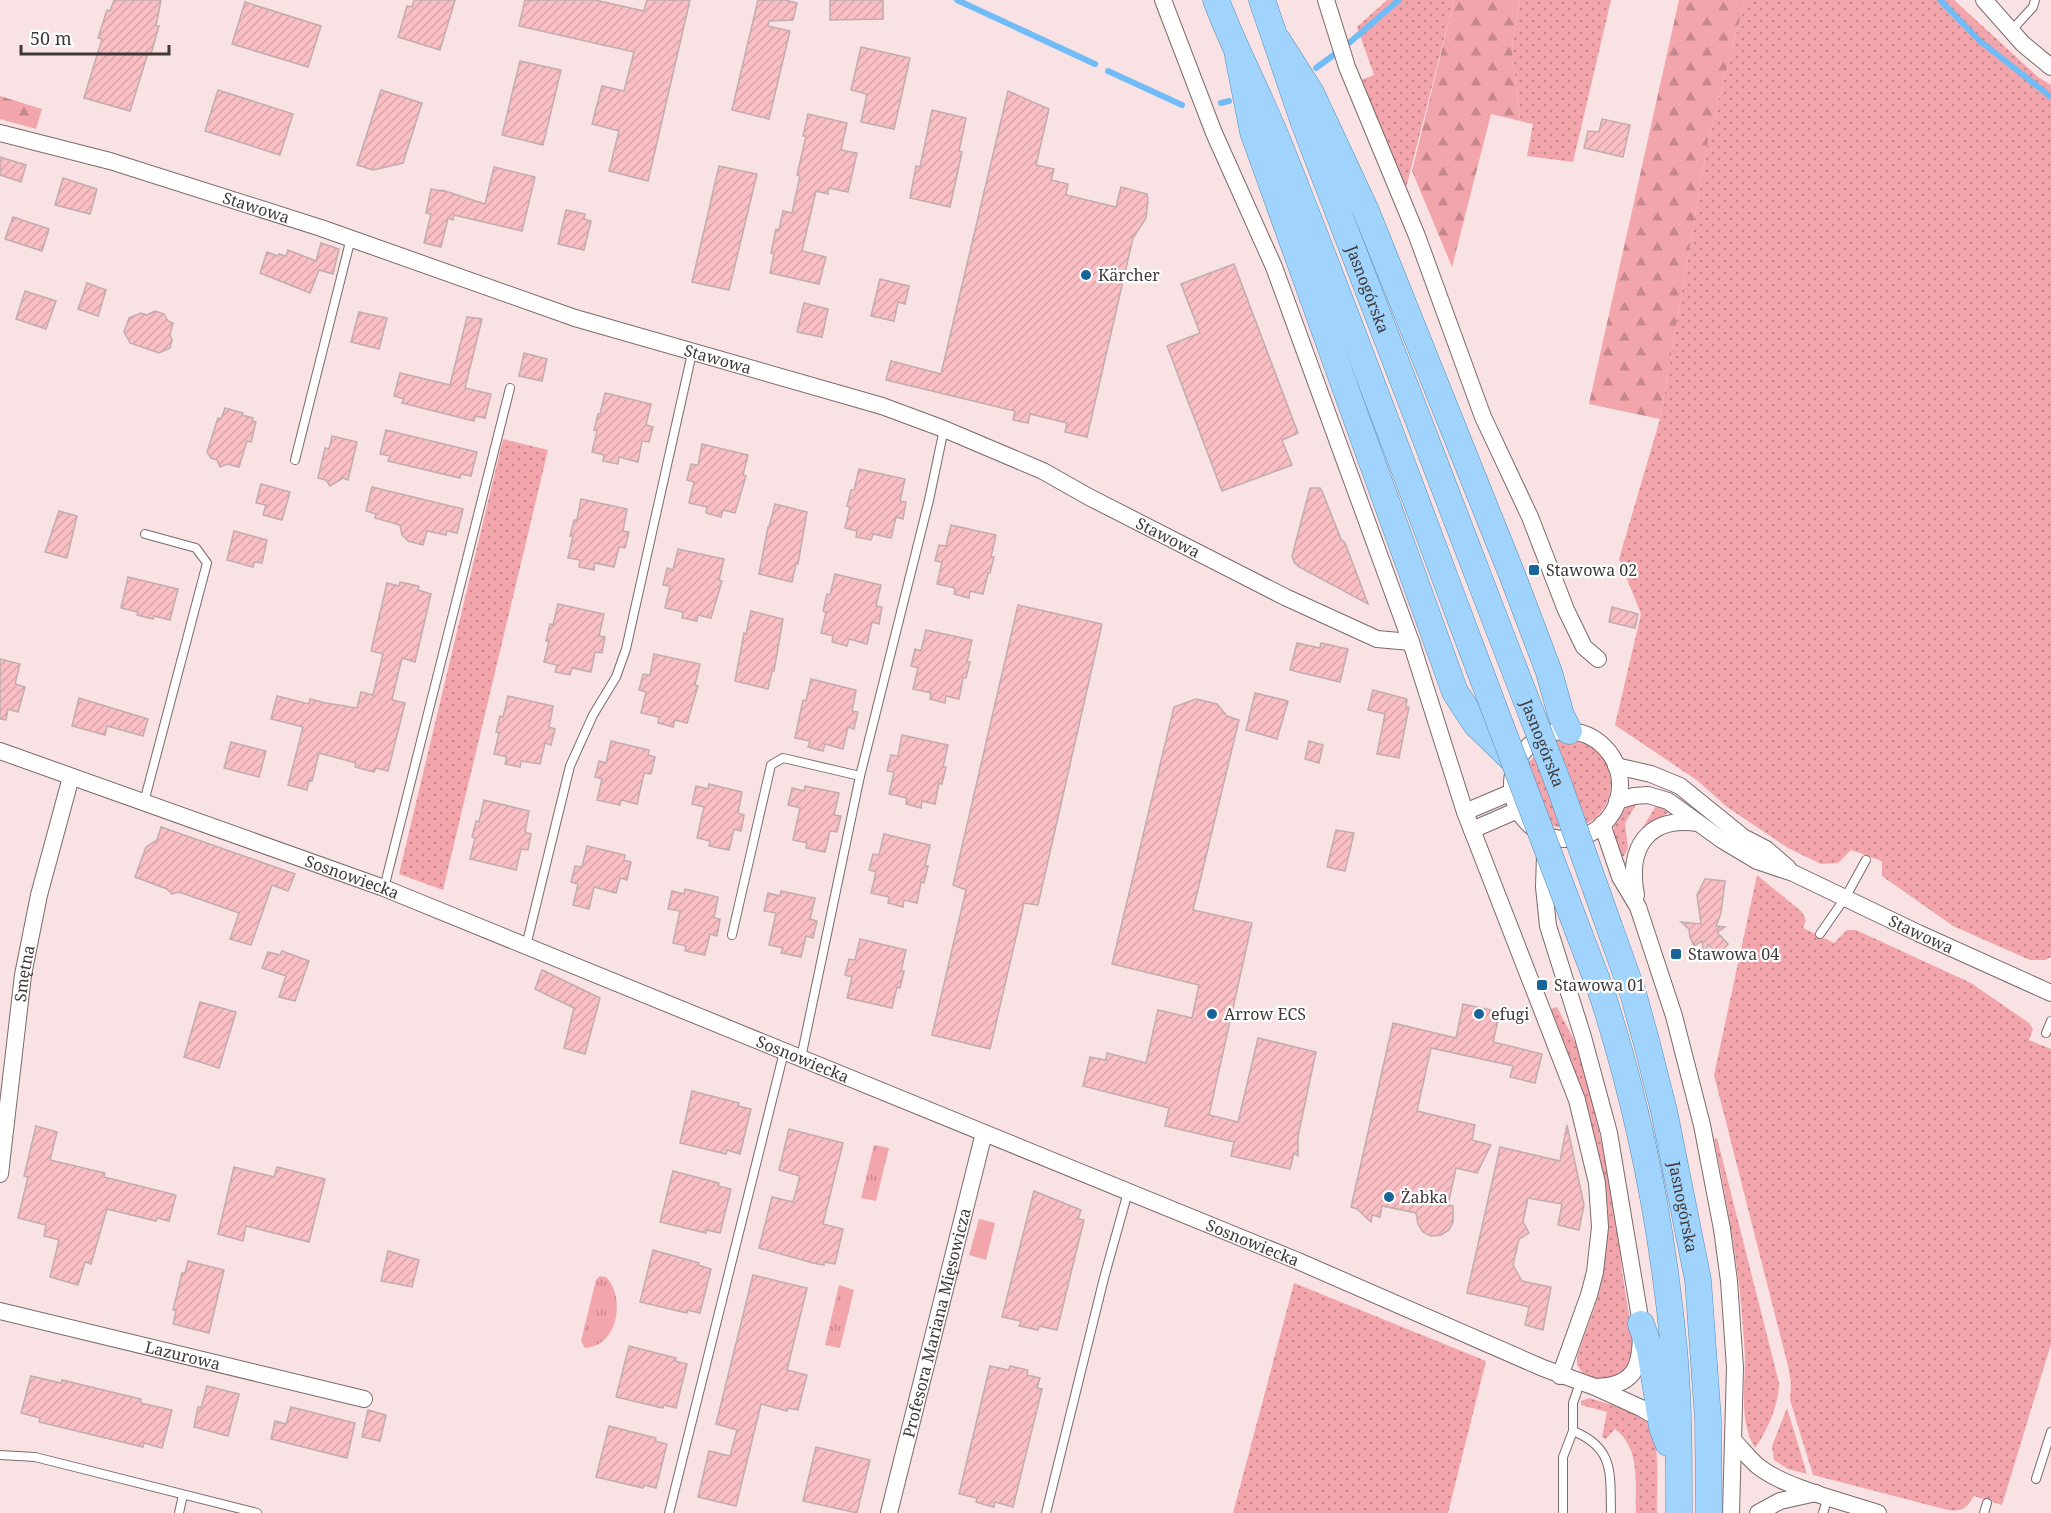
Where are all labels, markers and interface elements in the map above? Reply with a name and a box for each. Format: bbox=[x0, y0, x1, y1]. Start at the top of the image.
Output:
scale bar bbox=[21, 18, 170, 56]
text: 50 m bbox=[30, 26, 72, 50]
street label: Stawowa bbox=[220, 186, 293, 228]
street label: Jasnogórska bbox=[1341, 241, 1395, 336]
place label: Kärcher bbox=[1098, 264, 1160, 286]
marker: Kärcher bbox=[1079, 268, 1093, 282]
street label: Stawowa bbox=[682, 339, 754, 379]
street label: Stawowa bbox=[1132, 512, 1204, 563]
place label: Stawowa 02 bbox=[1546, 559, 1637, 581]
marker: Stawowa 02 bbox=[1527, 563, 1541, 577]
street label: Jasnogórska bbox=[1516, 695, 1570, 790]
street label: Sosnowiecka bbox=[302, 850, 403, 904]
street label: Stawowa bbox=[1885, 910, 1957, 959]
street label: Smętna bbox=[9, 943, 40, 1003]
place label: Stawowa 04 bbox=[1688, 943, 1779, 965]
marker: Stawowa 04 bbox=[1669, 947, 1683, 961]
place label: Stawowa 01 bbox=[1554, 974, 1645, 996]
marker: Stawowa 01 bbox=[1535, 978, 1549, 992]
place label: Arrow ECS bbox=[1224, 1003, 1306, 1025]
place label: efugi bbox=[1491, 1003, 1529, 1025]
marker: Arrow ECS bbox=[1205, 1007, 1219, 1021]
marker: efugi bbox=[1472, 1007, 1486, 1021]
street label: Sosnowiecka bbox=[753, 1030, 853, 1088]
street label: Jasnogórska bbox=[1663, 1158, 1703, 1254]
place label: Żabka bbox=[1401, 1186, 1448, 1208]
marker: Żabka bbox=[1382, 1190, 1396, 1204]
street label: Profesora Mariana Mięsowicza bbox=[897, 1206, 976, 1440]
street label: Sosnowiecka bbox=[1203, 1214, 1302, 1271]
street label: Lazurowa bbox=[143, 1335, 223, 1375]

